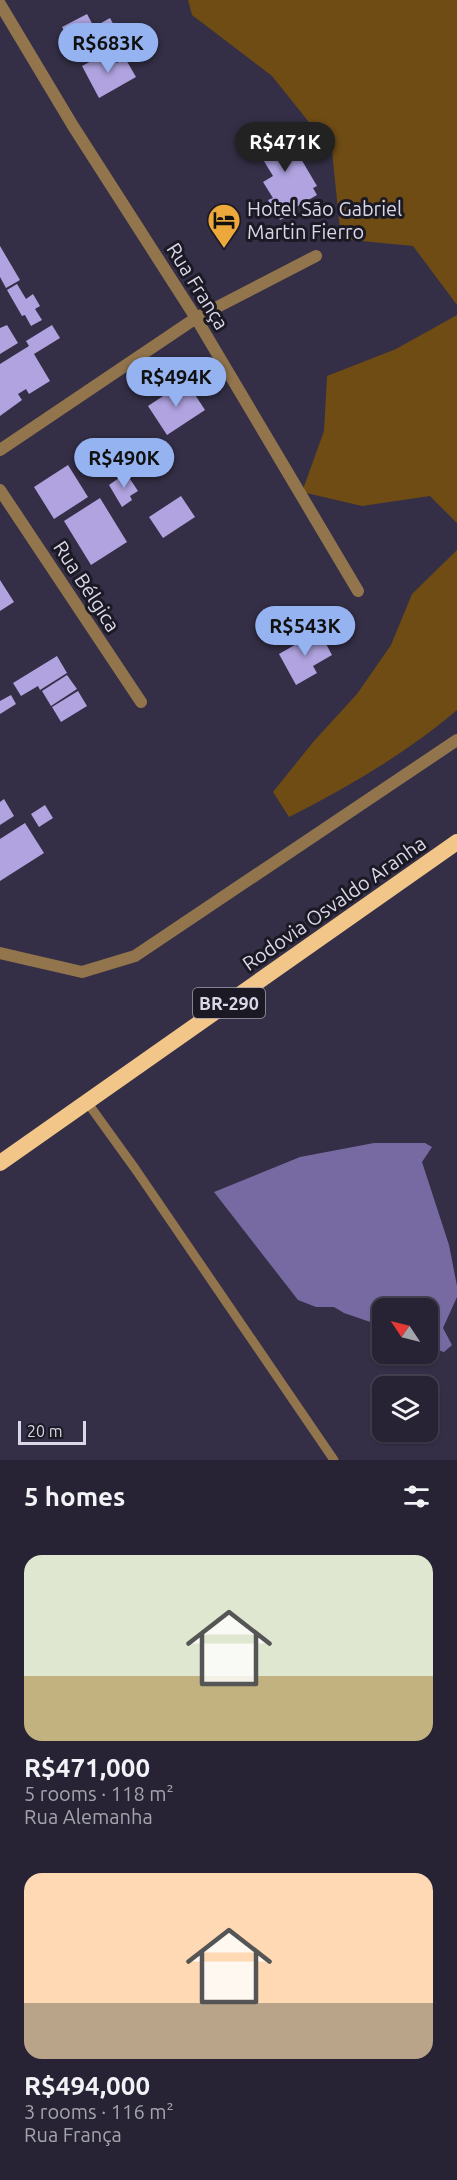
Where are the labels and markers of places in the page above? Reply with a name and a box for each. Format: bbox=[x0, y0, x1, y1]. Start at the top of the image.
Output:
pin: R$683K bbox=[59, 23, 157, 74]
pin: R$471K bbox=[236, 122, 334, 173]
place label: Hotel São Gabriel Martin Fierro bbox=[247, 197, 402, 243]
hotel icon: Hotel São Gabriel Martin Fierro bbox=[206, 202, 242, 249]
pin: R$494K bbox=[127, 357, 225, 408]
pin: R$490K bbox=[75, 438, 173, 489]
pin: R$543K bbox=[256, 606, 354, 657]

